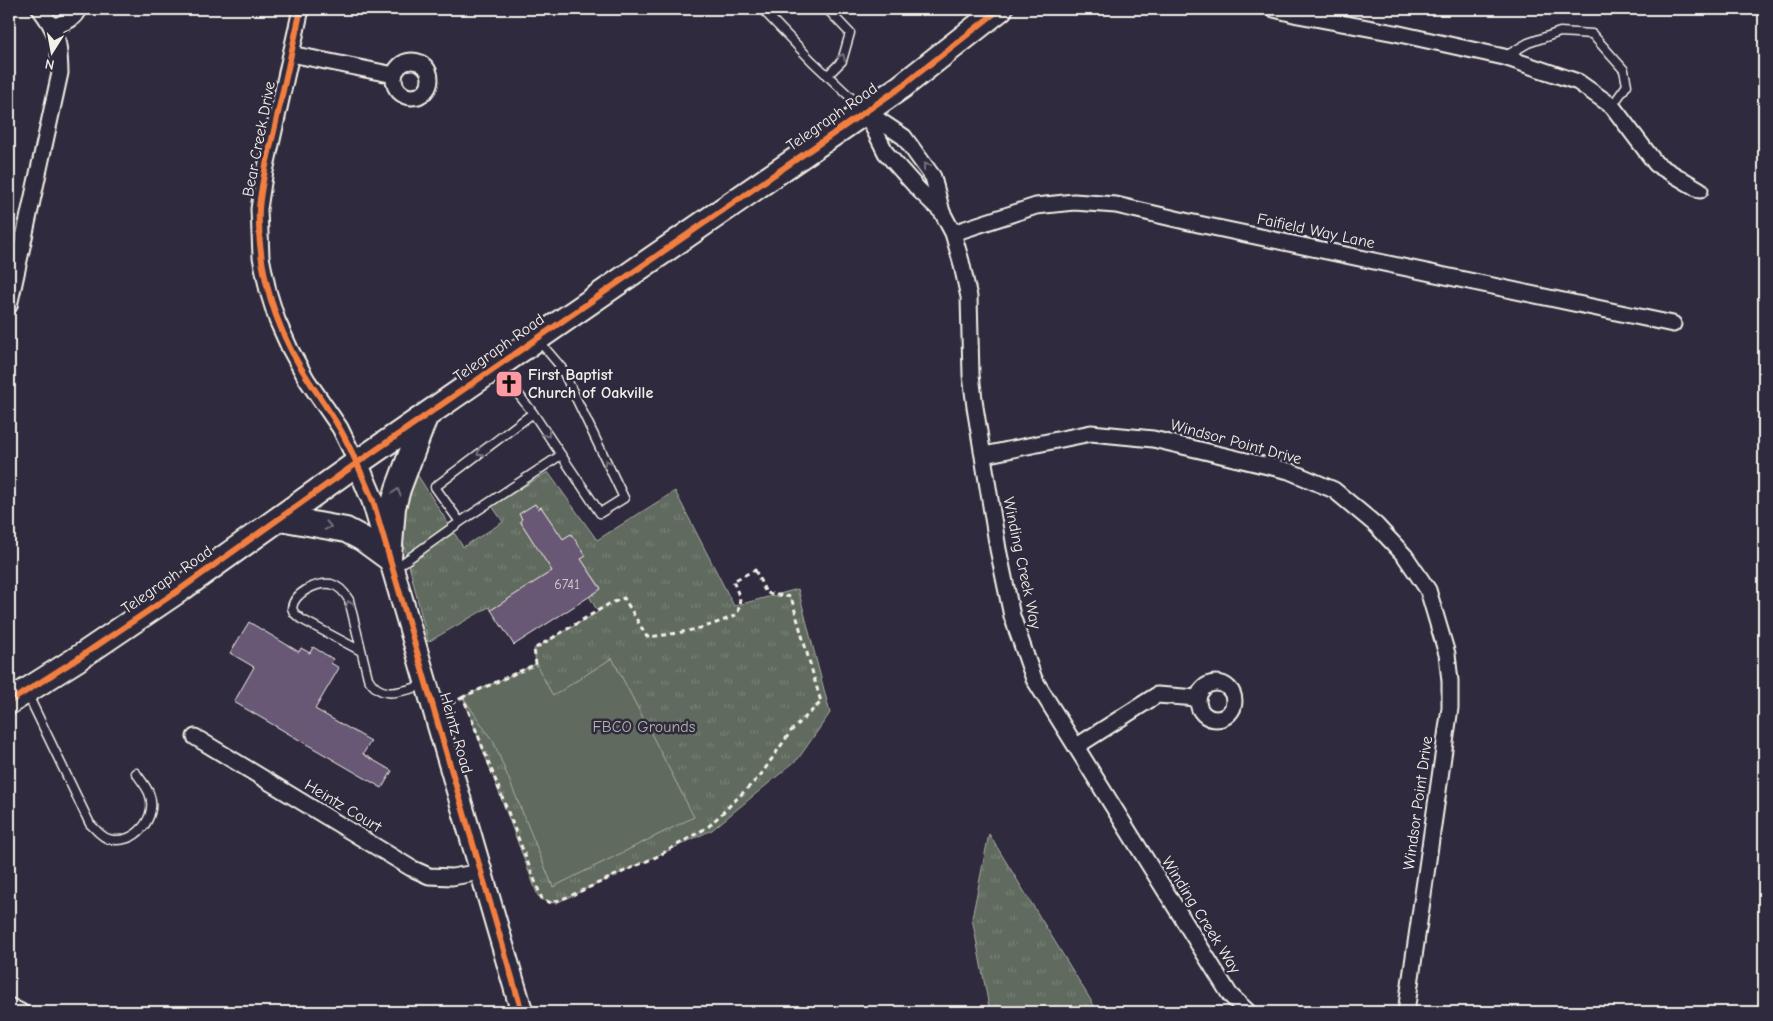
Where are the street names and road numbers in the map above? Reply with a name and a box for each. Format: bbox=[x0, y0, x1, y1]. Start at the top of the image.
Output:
street label: Telegraph Road bbox=[783, 79, 881, 155]
street label: Bear Creek Drive bbox=[239, 80, 279, 198]
street label: Faifield Way Lane bbox=[1255, 210, 1377, 252]
street label: Telegraph Road bbox=[450, 310, 548, 386]
street label: Windsor Point Drive bbox=[1168, 416, 1304, 468]
street label: Winding Creek Way bbox=[999, 495, 1045, 631]
street label: Telegraph Road bbox=[118, 542, 216, 618]
street label: Heintz Road bbox=[436, 690, 476, 776]
street label: Windsor Point Drive bbox=[1400, 735, 1436, 871]
street label: Heintz Court bbox=[301, 776, 385, 836]
street label: Winding Creek Way bbox=[1158, 853, 1245, 977]

